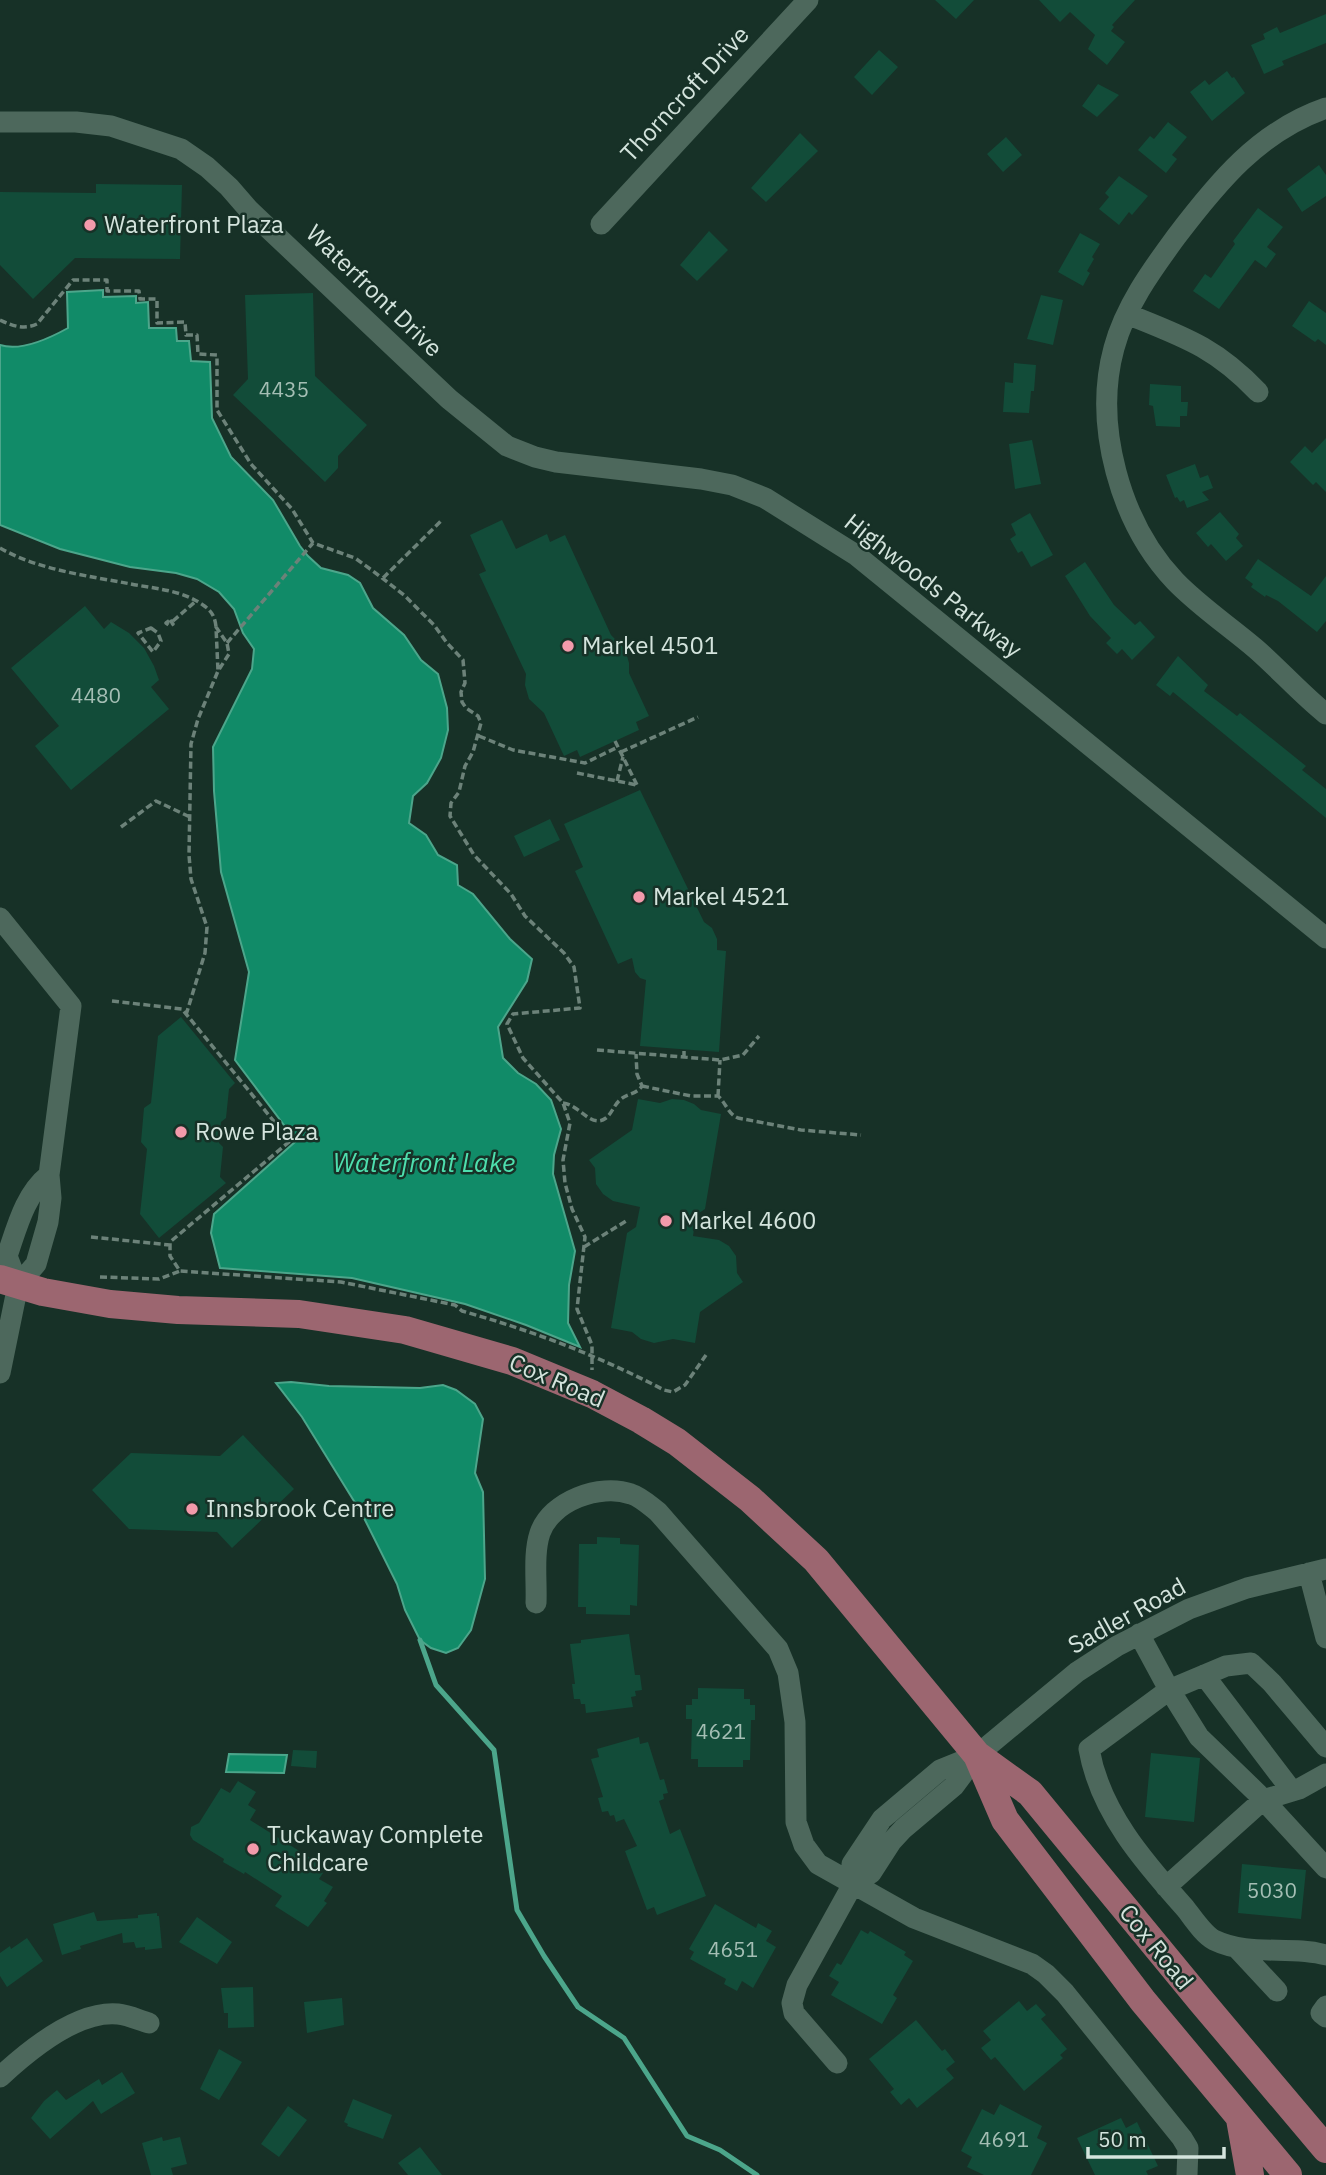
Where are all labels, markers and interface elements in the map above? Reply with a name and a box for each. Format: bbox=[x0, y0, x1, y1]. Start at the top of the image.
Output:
street label: Thorncroft Drive bbox=[613, 18, 756, 168]
place label: Waterfront Plaza bbox=[104, 208, 284, 240]
marker: Waterfront Plaza bbox=[82, 217, 98, 233]
street label: Waterfront Drive bbox=[300, 217, 450, 364]
house number: 4435 bbox=[259, 375, 309, 403]
street label: Highwoods Parkway bbox=[838, 506, 1029, 665]
place label: Markel 4501 bbox=[582, 629, 718, 661]
marker: Markel 4501 bbox=[560, 638, 576, 654]
house number: 4480 bbox=[71, 681, 121, 709]
place label: Markel 4521 bbox=[653, 880, 789, 912]
marker: Markel 4521 bbox=[631, 889, 647, 905]
place label: Rowe Plaza bbox=[195, 1115, 318, 1147]
marker: Rowe Plaza bbox=[173, 1124, 189, 1140]
water label: Waterfront Lake bbox=[333, 1145, 515, 1179]
place label: Markel 4600 bbox=[680, 1204, 816, 1236]
marker: Markel 4600 bbox=[658, 1213, 674, 1229]
street label: Cox Road bbox=[505, 1346, 610, 1415]
place label: Innsbrook Centre bbox=[206, 1492, 394, 1524]
marker: Innsbrook Centre bbox=[184, 1501, 200, 1517]
street label: Sadler Road bbox=[1062, 1570, 1191, 1661]
house number: 4621 bbox=[696, 1717, 746, 1745]
place label: Tuckaway Complete Childcare bbox=[267, 1818, 483, 1878]
marker: Tuckaway Complete Childcare bbox=[245, 1841, 261, 1857]
house number: 5030 bbox=[1247, 1876, 1297, 1904]
street label: Cox Road bbox=[1113, 1897, 1201, 1996]
house number: 4651 bbox=[708, 1935, 758, 1963]
scale bar bbox=[1088, 2116, 1224, 2160]
house number: 4691 bbox=[979, 2125, 1029, 2153]
text: 50 m bbox=[1098, 2125, 1147, 2153]

